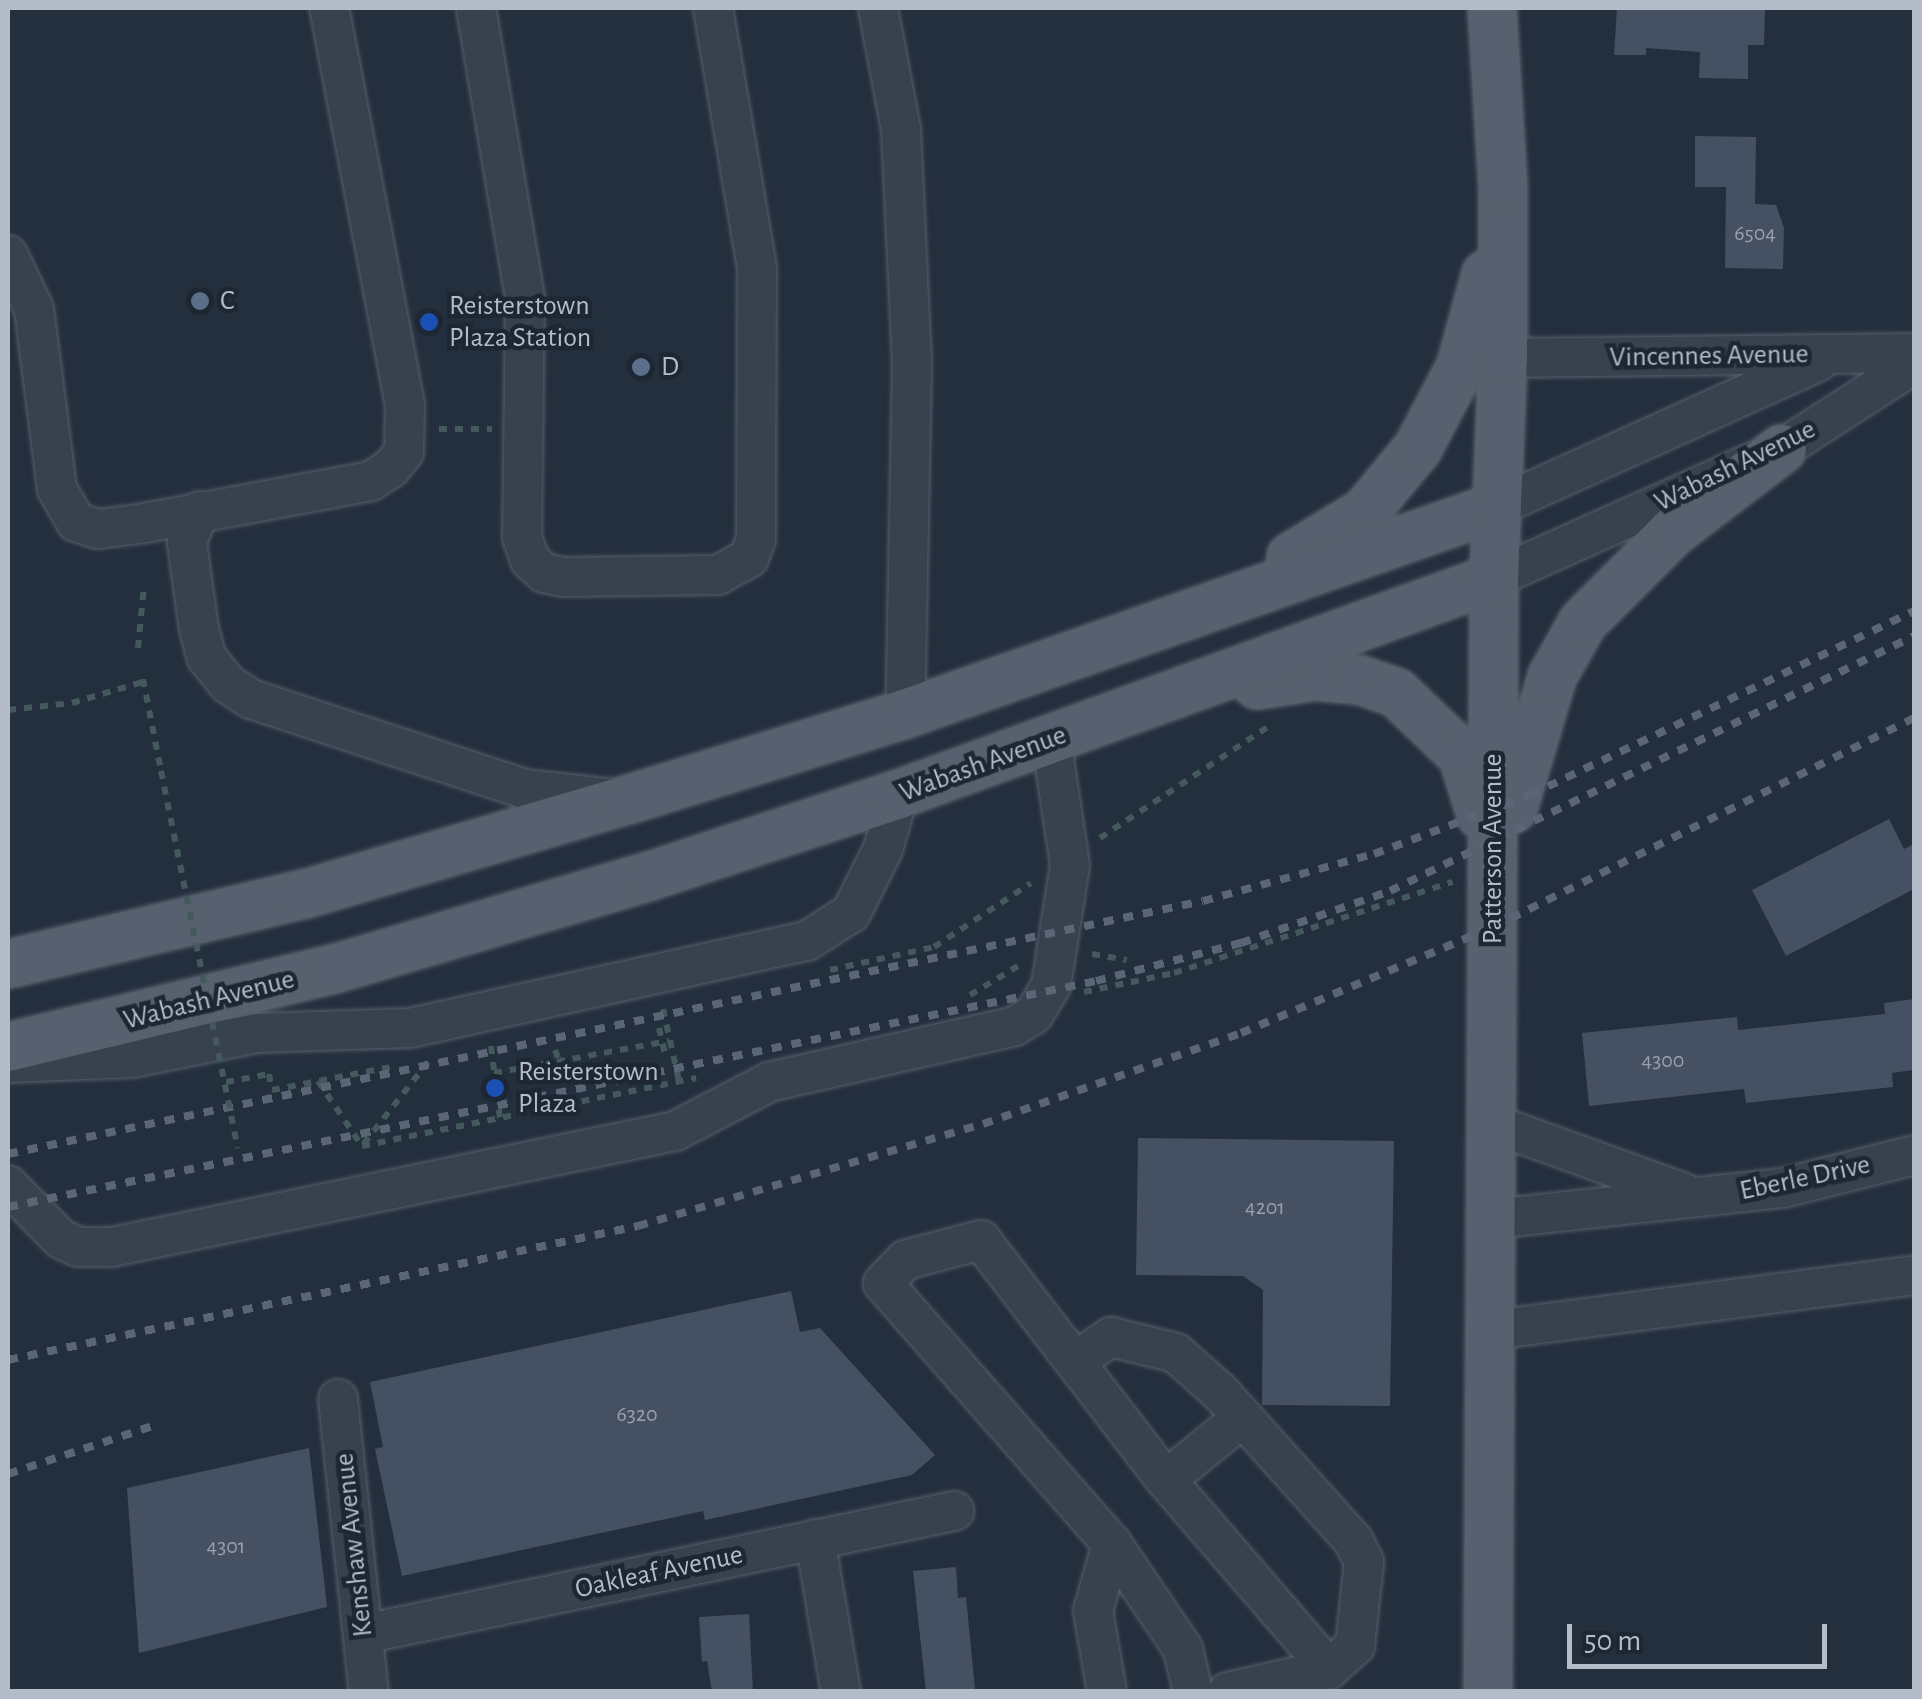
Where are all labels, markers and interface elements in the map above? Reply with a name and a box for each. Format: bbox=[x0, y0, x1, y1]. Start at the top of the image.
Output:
house number: 6504 bbox=[1734, 221, 1776, 247]
place label: C bbox=[220, 284, 235, 318]
place label: Reisterstown Plaza Station bbox=[449, 289, 591, 355]
marker: C bbox=[189, 290, 211, 312]
marker: Reisterstown Plaza Station bbox=[418, 311, 440, 333]
street label: Vincennes Avenue bbox=[1609, 337, 1809, 375]
place label: D bbox=[661, 350, 679, 384]
marker: D bbox=[630, 356, 652, 378]
street label: Wabash Avenue bbox=[1649, 413, 1821, 519]
street label: Wabash Avenue bbox=[895, 718, 1071, 810]
street label: Patterson Avenue bbox=[1476, 754, 1510, 944]
street label: Wabash Avenue bbox=[120, 963, 298, 1037]
house number: 4300 bbox=[1642, 1048, 1684, 1074]
place label: Reisterstown Plaza bbox=[518, 1055, 659, 1121]
marker: Reisterstown Plaza bbox=[482, 1075, 508, 1101]
street label: Eberle Drive bbox=[1737, 1148, 1873, 1208]
house number: 4201 bbox=[1245, 1195, 1285, 1221]
house number: 6320 bbox=[616, 1402, 658, 1428]
street label: Kenshaw Avenue bbox=[328, 1451, 380, 1639]
house number: 4301 bbox=[207, 1534, 245, 1560]
street label: Oakleaf Avenue bbox=[572, 1538, 746, 1606]
scale bar bbox=[1572, 1604, 1832, 1666]
text: 50 m bbox=[1584, 1626, 1641, 1656]

